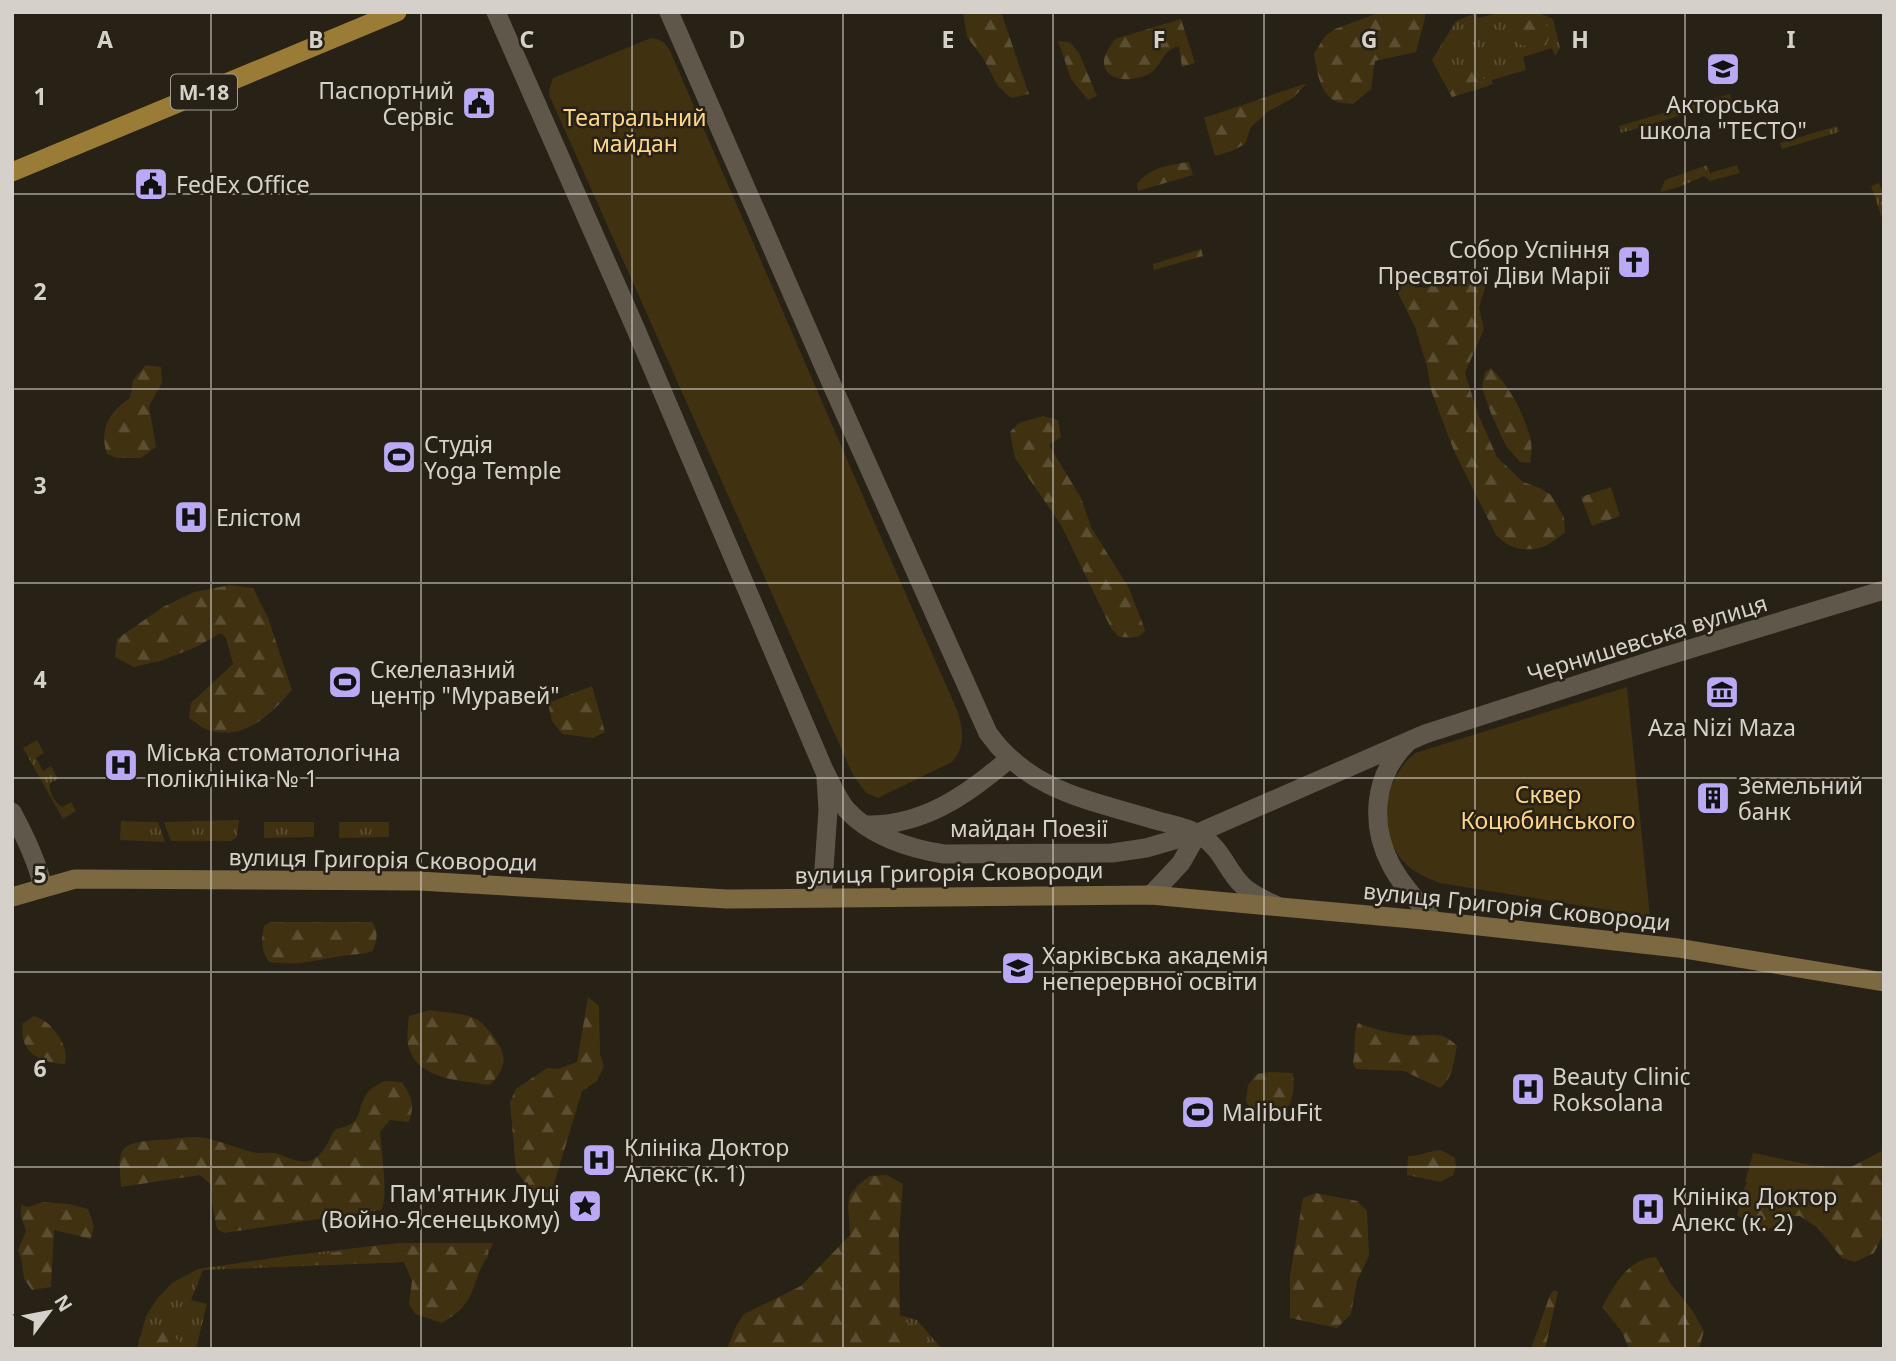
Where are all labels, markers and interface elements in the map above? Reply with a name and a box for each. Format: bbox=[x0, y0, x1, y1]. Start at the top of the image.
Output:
text: A bbox=[97, 23, 113, 55]
text: B bbox=[308, 23, 324, 55]
text: C bbox=[520, 23, 535, 55]
text: D bbox=[729, 23, 745, 55]
text: E bbox=[942, 23, 954, 55]
text: F bbox=[1153, 23, 1165, 55]
text: G bbox=[1361, 23, 1377, 55]
text: H bbox=[1571, 23, 1589, 55]
text: I bbox=[1787, 23, 1796, 55]
school or university icon: Акторська школа "ТЕСТО" bbox=[1704, 50, 1742, 88]
road number: М-18 bbox=[171, 74, 237, 110]
place label: Паспортний Сервіс bbox=[318, 74, 454, 132]
text: 1 bbox=[33, 80, 47, 112]
public building icon: Паспортний Сервіс bbox=[460, 84, 498, 122]
place label: Акторська школа "ТЕСТО" bbox=[1639, 88, 1807, 146]
park label: Театральний майдан bbox=[563, 101, 707, 159]
public building icon: FedEx Office bbox=[132, 165, 170, 203]
place label: FedEx Office bbox=[176, 168, 310, 200]
place label: Собор Успіння Пресвятої Діви Марії bbox=[1377, 233, 1610, 291]
church icon: Собор Успіння Пресвятої Діви Марії bbox=[1615, 243, 1653, 281]
text: 2 bbox=[33, 275, 47, 307]
place label: Студiя Yoga Temple bbox=[424, 428, 562, 486]
sports icon: Студiя Yoga Temple bbox=[380, 438, 418, 476]
text: 3 bbox=[33, 469, 47, 501]
hospital icon: Елістом bbox=[172, 498, 210, 536]
place label: Елістом bbox=[216, 501, 301, 533]
street label: Чернишевська вулиця bbox=[1523, 586, 1771, 690]
place label: Скелелазний центр "Муравей" bbox=[370, 653, 560, 711]
text: 4 bbox=[33, 663, 47, 695]
sports icon: Скелелазний центр "Муравей" bbox=[326, 663, 364, 701]
museum icon: Aza Nizi Maza bbox=[1703, 673, 1741, 711]
place label: Aza Nizi Maza bbox=[1648, 711, 1796, 743]
place label: Міська стоматологічна поліклініка № 1 bbox=[146, 736, 401, 794]
hospital icon: Міська стоматологічна поліклініка № 1 bbox=[102, 746, 140, 784]
place label: Земельний банк bbox=[1738, 769, 1863, 827]
park label: Сквер Коцюбинського bbox=[1461, 778, 1635, 836]
building icon: Земельний банк bbox=[1694, 779, 1732, 817]
street label: майдан Поезії bbox=[950, 812, 1108, 844]
street label: вулиця Григорія Сковороди bbox=[228, 840, 538, 878]
street label: вулиця Григорія Сковороди bbox=[794, 853, 1104, 891]
text: 5 bbox=[33, 858, 47, 890]
street label: вулиця Григорія Сковороди bbox=[1362, 874, 1672, 938]
place label: Харківська академія неперервної освіти bbox=[1042, 939, 1268, 997]
school or university icon: Харківська академія неперервної освіти bbox=[999, 949, 1037, 987]
text: 6 bbox=[33, 1052, 47, 1084]
place label: Beauty Clinic Roksolana bbox=[1552, 1060, 1691, 1118]
hospital icon: Beauty Clinic Roksolana bbox=[1509, 1070, 1547, 1108]
sports icon: MalibuFit bbox=[1179, 1093, 1217, 1131]
place label: MalibuFit bbox=[1222, 1096, 1322, 1128]
place label: Клініка Доктор Алекс (к. 1) bbox=[624, 1131, 789, 1189]
hospital icon: Клініка Доктор Алекс (к. 1) bbox=[580, 1141, 618, 1179]
place label: Пам'ятник Луці (Войно-Ясенецькому) bbox=[321, 1177, 560, 1235]
place label: Клініка Доктор Алекс (к. 2) bbox=[1672, 1180, 1837, 1238]
place icon: Пам'ятник Луці (Войно-Ясенецькому) bbox=[566, 1187, 604, 1225]
hospital icon: Клініка Доктор Алекс (к. 2) bbox=[1629, 1190, 1667, 1228]
north arrow bbox=[14, 1277, 84, 1347]
text: N bbox=[48, 1290, 79, 1316]

